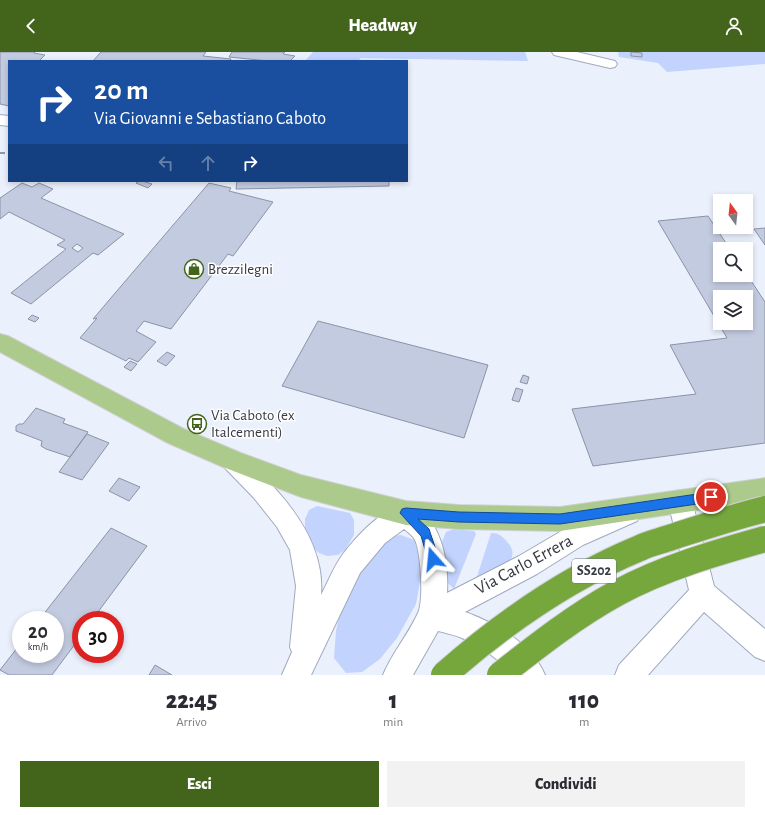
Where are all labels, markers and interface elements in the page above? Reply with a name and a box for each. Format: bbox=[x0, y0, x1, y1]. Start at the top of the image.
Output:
icon: back bbox=[20, 15, 42, 37]
icon: person bbox=[723, 15, 745, 37]
text: Headway bbox=[348, 17, 417, 35]
icon: right bbox=[28, 76, 80, 128]
text: 20 m bbox=[94, 77, 149, 105]
text: Via Giovanni e Sebastiano Caboto bbox=[94, 110, 326, 128]
icon: left bbox=[155, 152, 177, 174]
icon: ahead bbox=[197, 152, 219, 174]
icon: right bbox=[239, 152, 261, 174]
north arrow bbox=[713, 194, 753, 234]
map controls bbox=[713, 194, 753, 330]
button: search bbox=[713, 242, 753, 282]
shop icon: Brezzilegni bbox=[183, 258, 205, 280]
place label: Brezzilegni bbox=[208, 262, 273, 277]
button: layers bbox=[713, 290, 753, 330]
place label: Via Caboto (ex Italcementi) bbox=[211, 408, 295, 440]
bus stop icon: Via Caboto (ex Italcementi) bbox=[186, 413, 208, 435]
pin bbox=[694, 480, 728, 514]
icon: arrive bbox=[700, 486, 722, 508]
street label: Via Carlo Errera bbox=[472, 532, 576, 598]
position arrow bbox=[412, 538, 454, 580]
road number: SS202 bbox=[572, 559, 616, 583]
speed limit sign: 30 bbox=[72, 611, 124, 663]
text: 20 bbox=[28, 622, 48, 642]
text: km/h bbox=[28, 642, 48, 652]
text: 22:45 bbox=[166, 689, 217, 713]
text: 1 bbox=[389, 689, 398, 713]
text: 110 bbox=[569, 689, 599, 713]
text: Arrivo bbox=[176, 716, 207, 729]
text: min bbox=[383, 716, 403, 729]
text: m bbox=[579, 716, 589, 729]
button: Esci bbox=[20, 761, 379, 807]
button: Condividi bbox=[387, 761, 745, 807]

